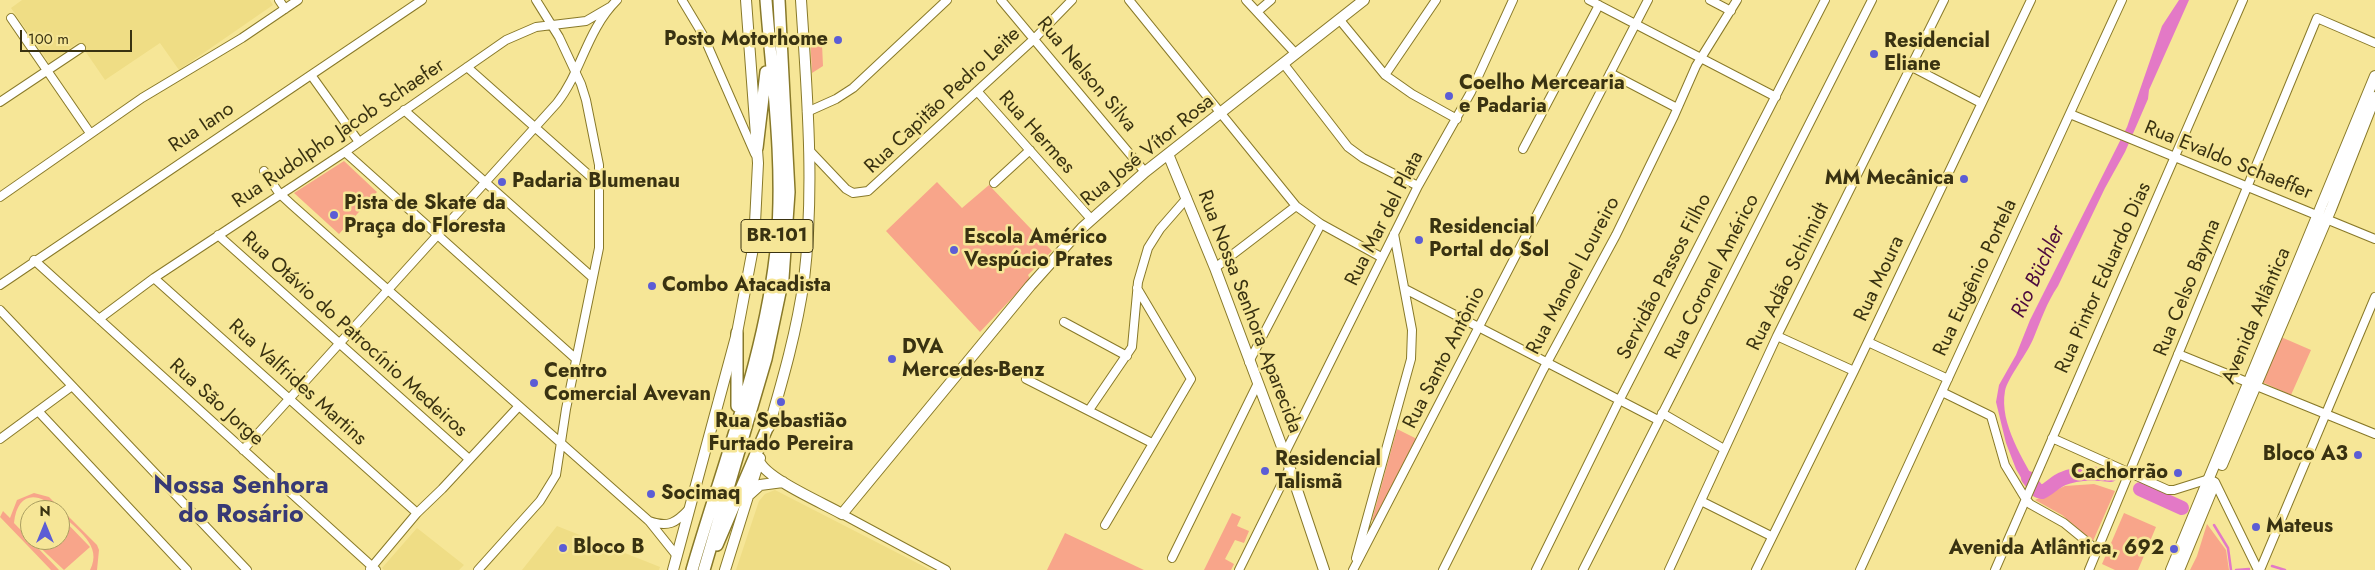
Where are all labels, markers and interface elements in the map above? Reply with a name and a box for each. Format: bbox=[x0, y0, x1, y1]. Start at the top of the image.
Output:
street label: Rua Nelson Silva bbox=[1031, 13, 1141, 137]
scale bar bbox=[22, 20, 135, 52]
street label: Rua Capitão Pedro Leite bbox=[860, 23, 1026, 179]
text: 100 m bbox=[28, 28, 69, 50]
place label: Posto Motorhome bbox=[664, 28, 828, 52]
place label: Residencial Eliane bbox=[1884, 30, 1990, 77]
marker: Posto Motorhome bbox=[832, 34, 844, 46]
marker: Residencial Eliane bbox=[1868, 48, 1880, 60]
street label: Rua Rudolpho Jacob Schaefer bbox=[228, 54, 450, 214]
place label: Coelho Mercearia e Padaria bbox=[1459, 72, 1625, 119]
street label: Rua Hermes bbox=[993, 87, 1079, 179]
street label: Rua José Vítor Rosa bbox=[1077, 90, 1219, 212]
marker: Coelho Mercearia e Padaria bbox=[1443, 90, 1455, 102]
street label: Rua Iano bbox=[165, 98, 239, 158]
street label: Rua Evaldo Schaeffer bbox=[2140, 116, 2316, 206]
street label: Rua Mar del Plata bbox=[1341, 148, 1429, 290]
place label: MM Mecânica bbox=[1825, 167, 1954, 191]
place label: Padaria Blumenau bbox=[512, 170, 680, 194]
marker: MM Mecânica bbox=[1958, 173, 1970, 185]
marker: Padaria Blumenau bbox=[496, 176, 508, 188]
street label: Rua Pintor Eduardo Dias bbox=[2051, 179, 2157, 377]
street label: Rua Nossa Senhora Aparecida bbox=[1192, 187, 1306, 437]
street label: Servidão Passos Filho bbox=[1613, 190, 1717, 364]
street label: Rua Coronel Américo bbox=[1661, 190, 1765, 364]
place label: Pista de Skate da Praça do Floresta bbox=[344, 192, 506, 239]
street label: Rua Manoel Loureiro bbox=[1522, 193, 1626, 359]
street label: Rua Eugênio Portela bbox=[1929, 196, 2023, 360]
street label: Rua Adão Schimidt bbox=[1743, 199, 1835, 355]
marker: Pista de Skate da Praça do Floresta bbox=[328, 209, 340, 221]
place label: Residencial Portal do Sol bbox=[1429, 216, 1549, 263]
street label: Rua Celso Bayma bbox=[2150, 216, 2226, 360]
road number: BR-101 bbox=[741, 220, 813, 252]
water label: Rio Büchler bbox=[2007, 222, 2071, 322]
place label: Escola Américo Vespúcio Prates bbox=[964, 226, 1113, 273]
street label: Rua Otávio do Patrocínio Medeiros bbox=[236, 227, 472, 443]
street label: Rua Moura bbox=[1850, 233, 1910, 325]
marker: Residencial Portal do Sol bbox=[1413, 234, 1425, 246]
marker: Escola Américo Vespúcio Prates bbox=[948, 244, 960, 256]
street label: Avenida Atlântica bbox=[2217, 244, 2297, 388]
place label: Combo Atacadista bbox=[662, 274, 831, 298]
marker: Combo Atacadista bbox=[646, 280, 658, 292]
street label: Rua Santo Antônio bbox=[1399, 283, 1491, 433]
street label: Rua Valfrides Martins bbox=[223, 315, 371, 451]
place label: DVA Mercedes-Benz bbox=[902, 336, 1045, 383]
marker: DVA Mercedes-Benz bbox=[886, 353, 898, 365]
street label: Rua São Jorge bbox=[164, 354, 268, 452]
place label: Centro Comercial Avevan bbox=[544, 360, 711, 407]
marker: Centro Comercial Avevan bbox=[528, 377, 540, 389]
marker: Rua Sebastião Furtado Pereira bbox=[775, 396, 787, 408]
place label: Rua Sebastião Furtado Pereira bbox=[709, 410, 853, 457]
place label: Bloco A3 bbox=[2263, 443, 2348, 467]
place label: Residencial Talismã bbox=[1275, 448, 1381, 495]
marker: Bloco A3 bbox=[2352, 449, 2364, 461]
place label: Cachorrão bbox=[2071, 461, 2168, 485]
marker: Residencial Talismã bbox=[1259, 465, 1271, 477]
marker: Cachorrão bbox=[2172, 467, 2184, 479]
district label: Nossa Senhora do Rosário bbox=[153, 472, 329, 531]
place label: Socimaq bbox=[661, 482, 740, 506]
marker: Socimaq bbox=[645, 488, 657, 500]
north arrow bbox=[20, 500, 70, 550]
text: N bbox=[39, 501, 51, 521]
place label: Mateus bbox=[2266, 515, 2333, 539]
marker: Mateus bbox=[2250, 521, 2262, 533]
place label: Bloco B bbox=[573, 536, 644, 560]
place label: Avenida Atlântica, 692 bbox=[1949, 537, 2164, 561]
marker: Bloco B bbox=[557, 542, 569, 554]
marker: Avenida Atlântica, 692 bbox=[2168, 543, 2180, 555]

